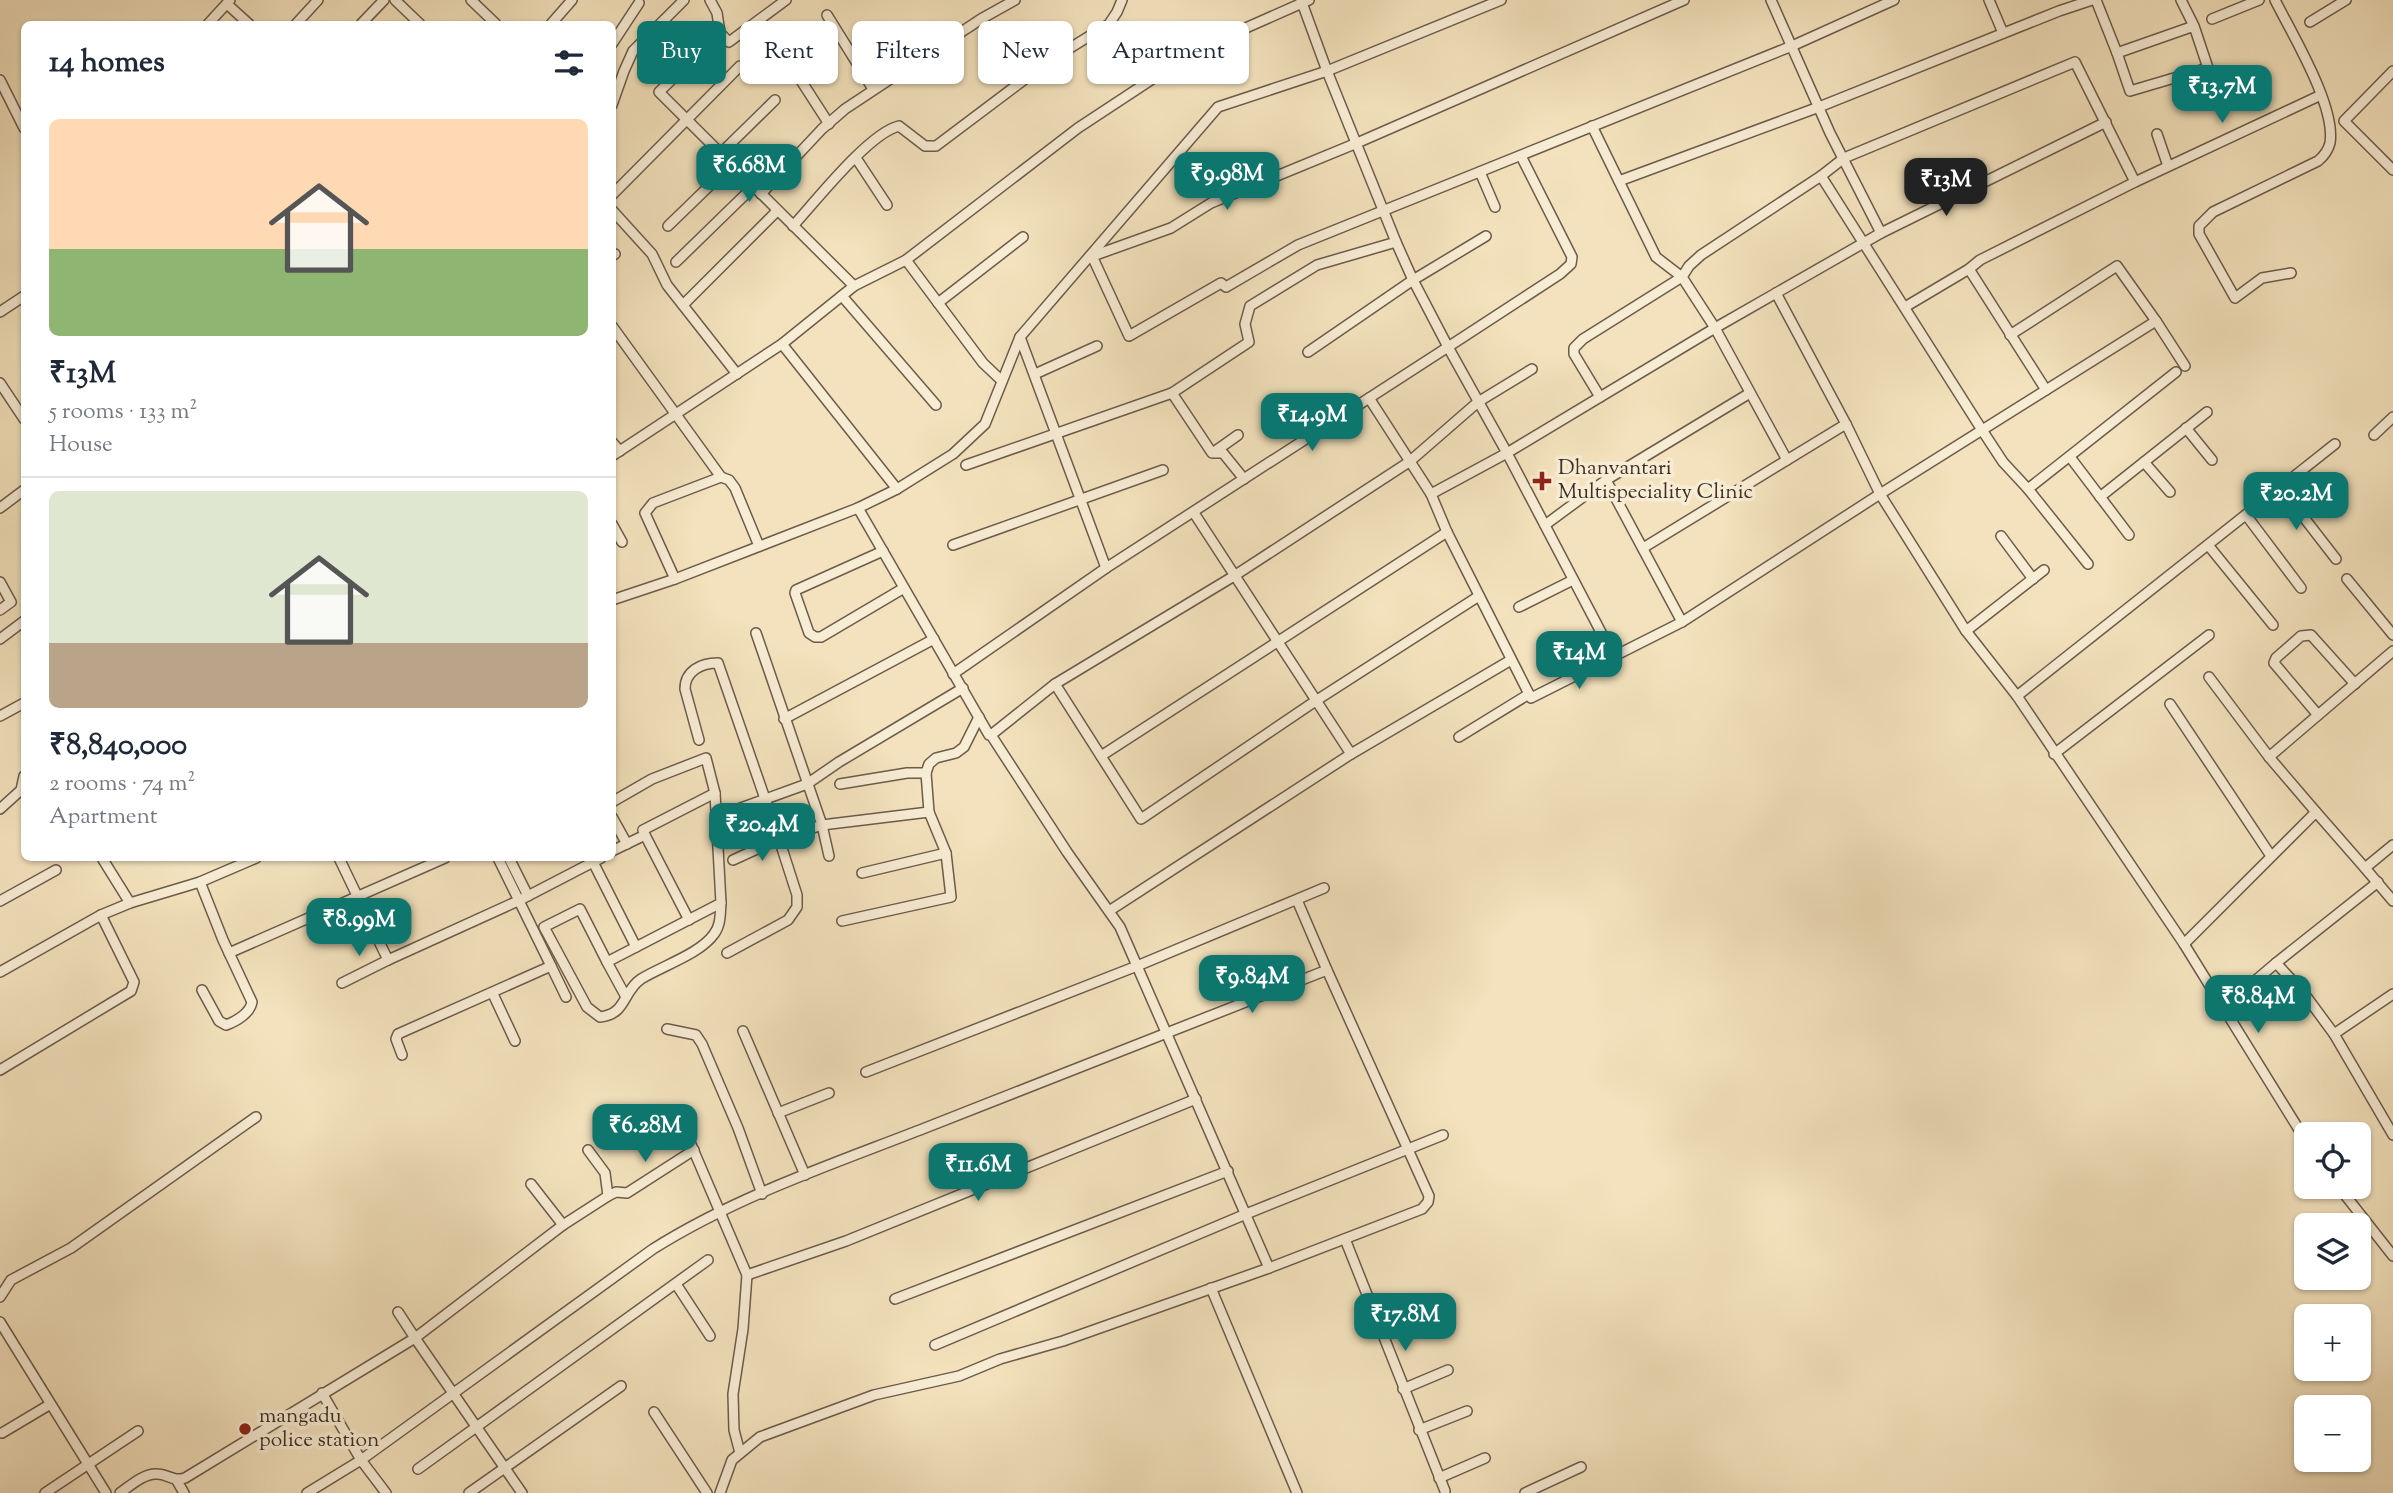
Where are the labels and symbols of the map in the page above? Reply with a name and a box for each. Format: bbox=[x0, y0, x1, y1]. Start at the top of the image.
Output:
pin: ₹13.7M bbox=[2165, 66, 2279, 125]
pin: ₹6.68M bbox=[692, 144, 806, 204]
pin: ₹9.98M bbox=[1170, 152, 1284, 212]
pin: ₹13M bbox=[1905, 158, 1987, 218]
pin: ₹14.9M bbox=[1255, 393, 1369, 453]
place label: Dhanvantari Multispeciality Clinic bbox=[1558, 454, 1753, 508]
marker: Dhanvantari Multispeciality Clinic bbox=[1532, 471, 1552, 491]
pin: ₹20.2M bbox=[2239, 472, 2353, 532]
pin: ₹14M bbox=[1538, 632, 1620, 691]
pin: ₹20.4M bbox=[705, 804, 819, 863]
pin: ₹8.99M bbox=[302, 898, 416, 958]
pin: ₹9.84M bbox=[1195, 956, 1309, 1015]
pin: ₹8.84M bbox=[2201, 976, 2315, 1035]
pin: ₹6.28M bbox=[588, 1104, 702, 1164]
pin: ₹11.6M bbox=[921, 1144, 1035, 1203]
pin: ₹17.8M bbox=[1348, 1294, 1462, 1353]
place label: mangadu police station bbox=[259, 1402, 379, 1456]
marker: mangadu police station bbox=[237, 1421, 253, 1437]

